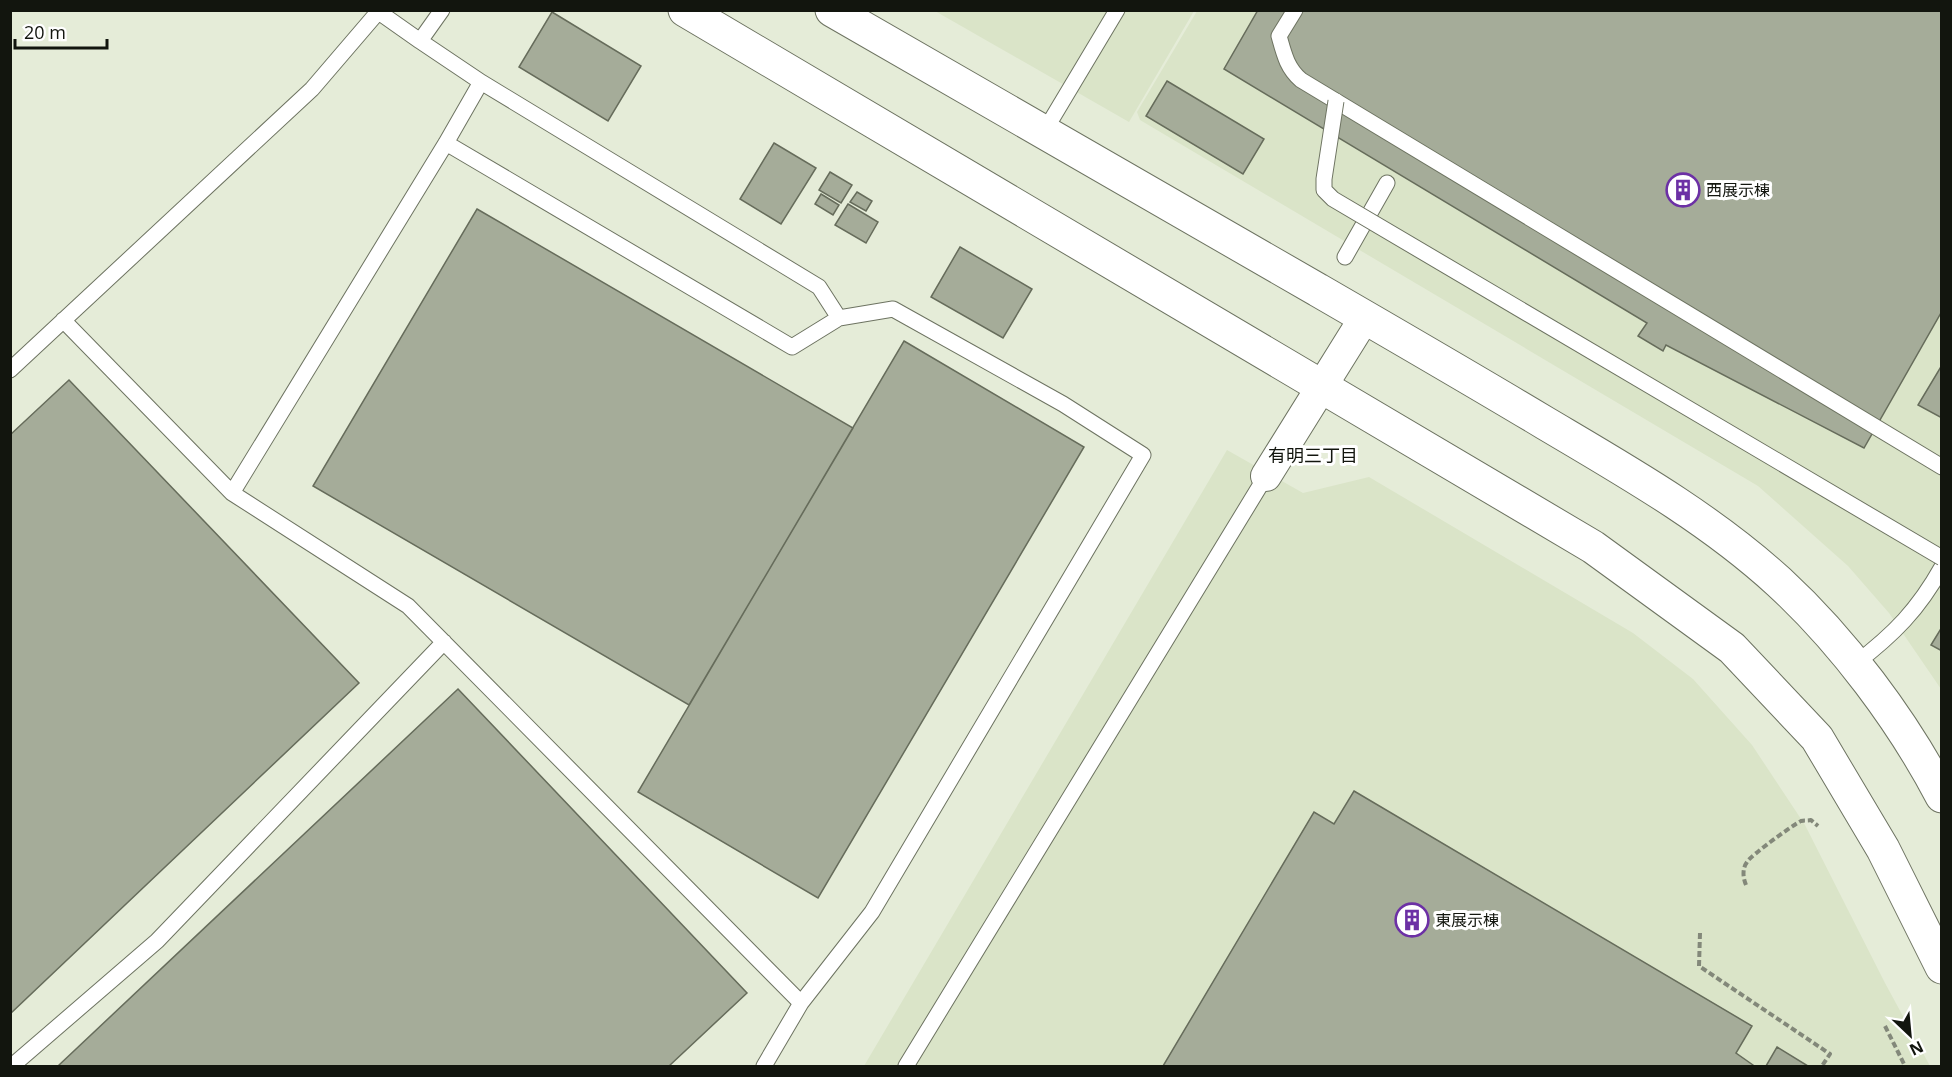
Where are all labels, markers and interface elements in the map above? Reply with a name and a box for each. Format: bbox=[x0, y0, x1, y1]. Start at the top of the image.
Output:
scale bar bbox=[15, 12, 106, 50]
text: 20 m bbox=[24, 20, 66, 44]
building icon: 西展示棟 bbox=[1665, 172, 1701, 208]
place label: 西展示棟 bbox=[1706, 179, 1770, 201]
district label: 有明三丁目 bbox=[1268, 443, 1358, 467]
building icon: 東展示棟 bbox=[1394, 902, 1430, 938]
place label: 東展示棟 bbox=[1435, 909, 1499, 931]
north arrow bbox=[1880, 1005, 1940, 1065]
text: N bbox=[1906, 1036, 1927, 1061]

